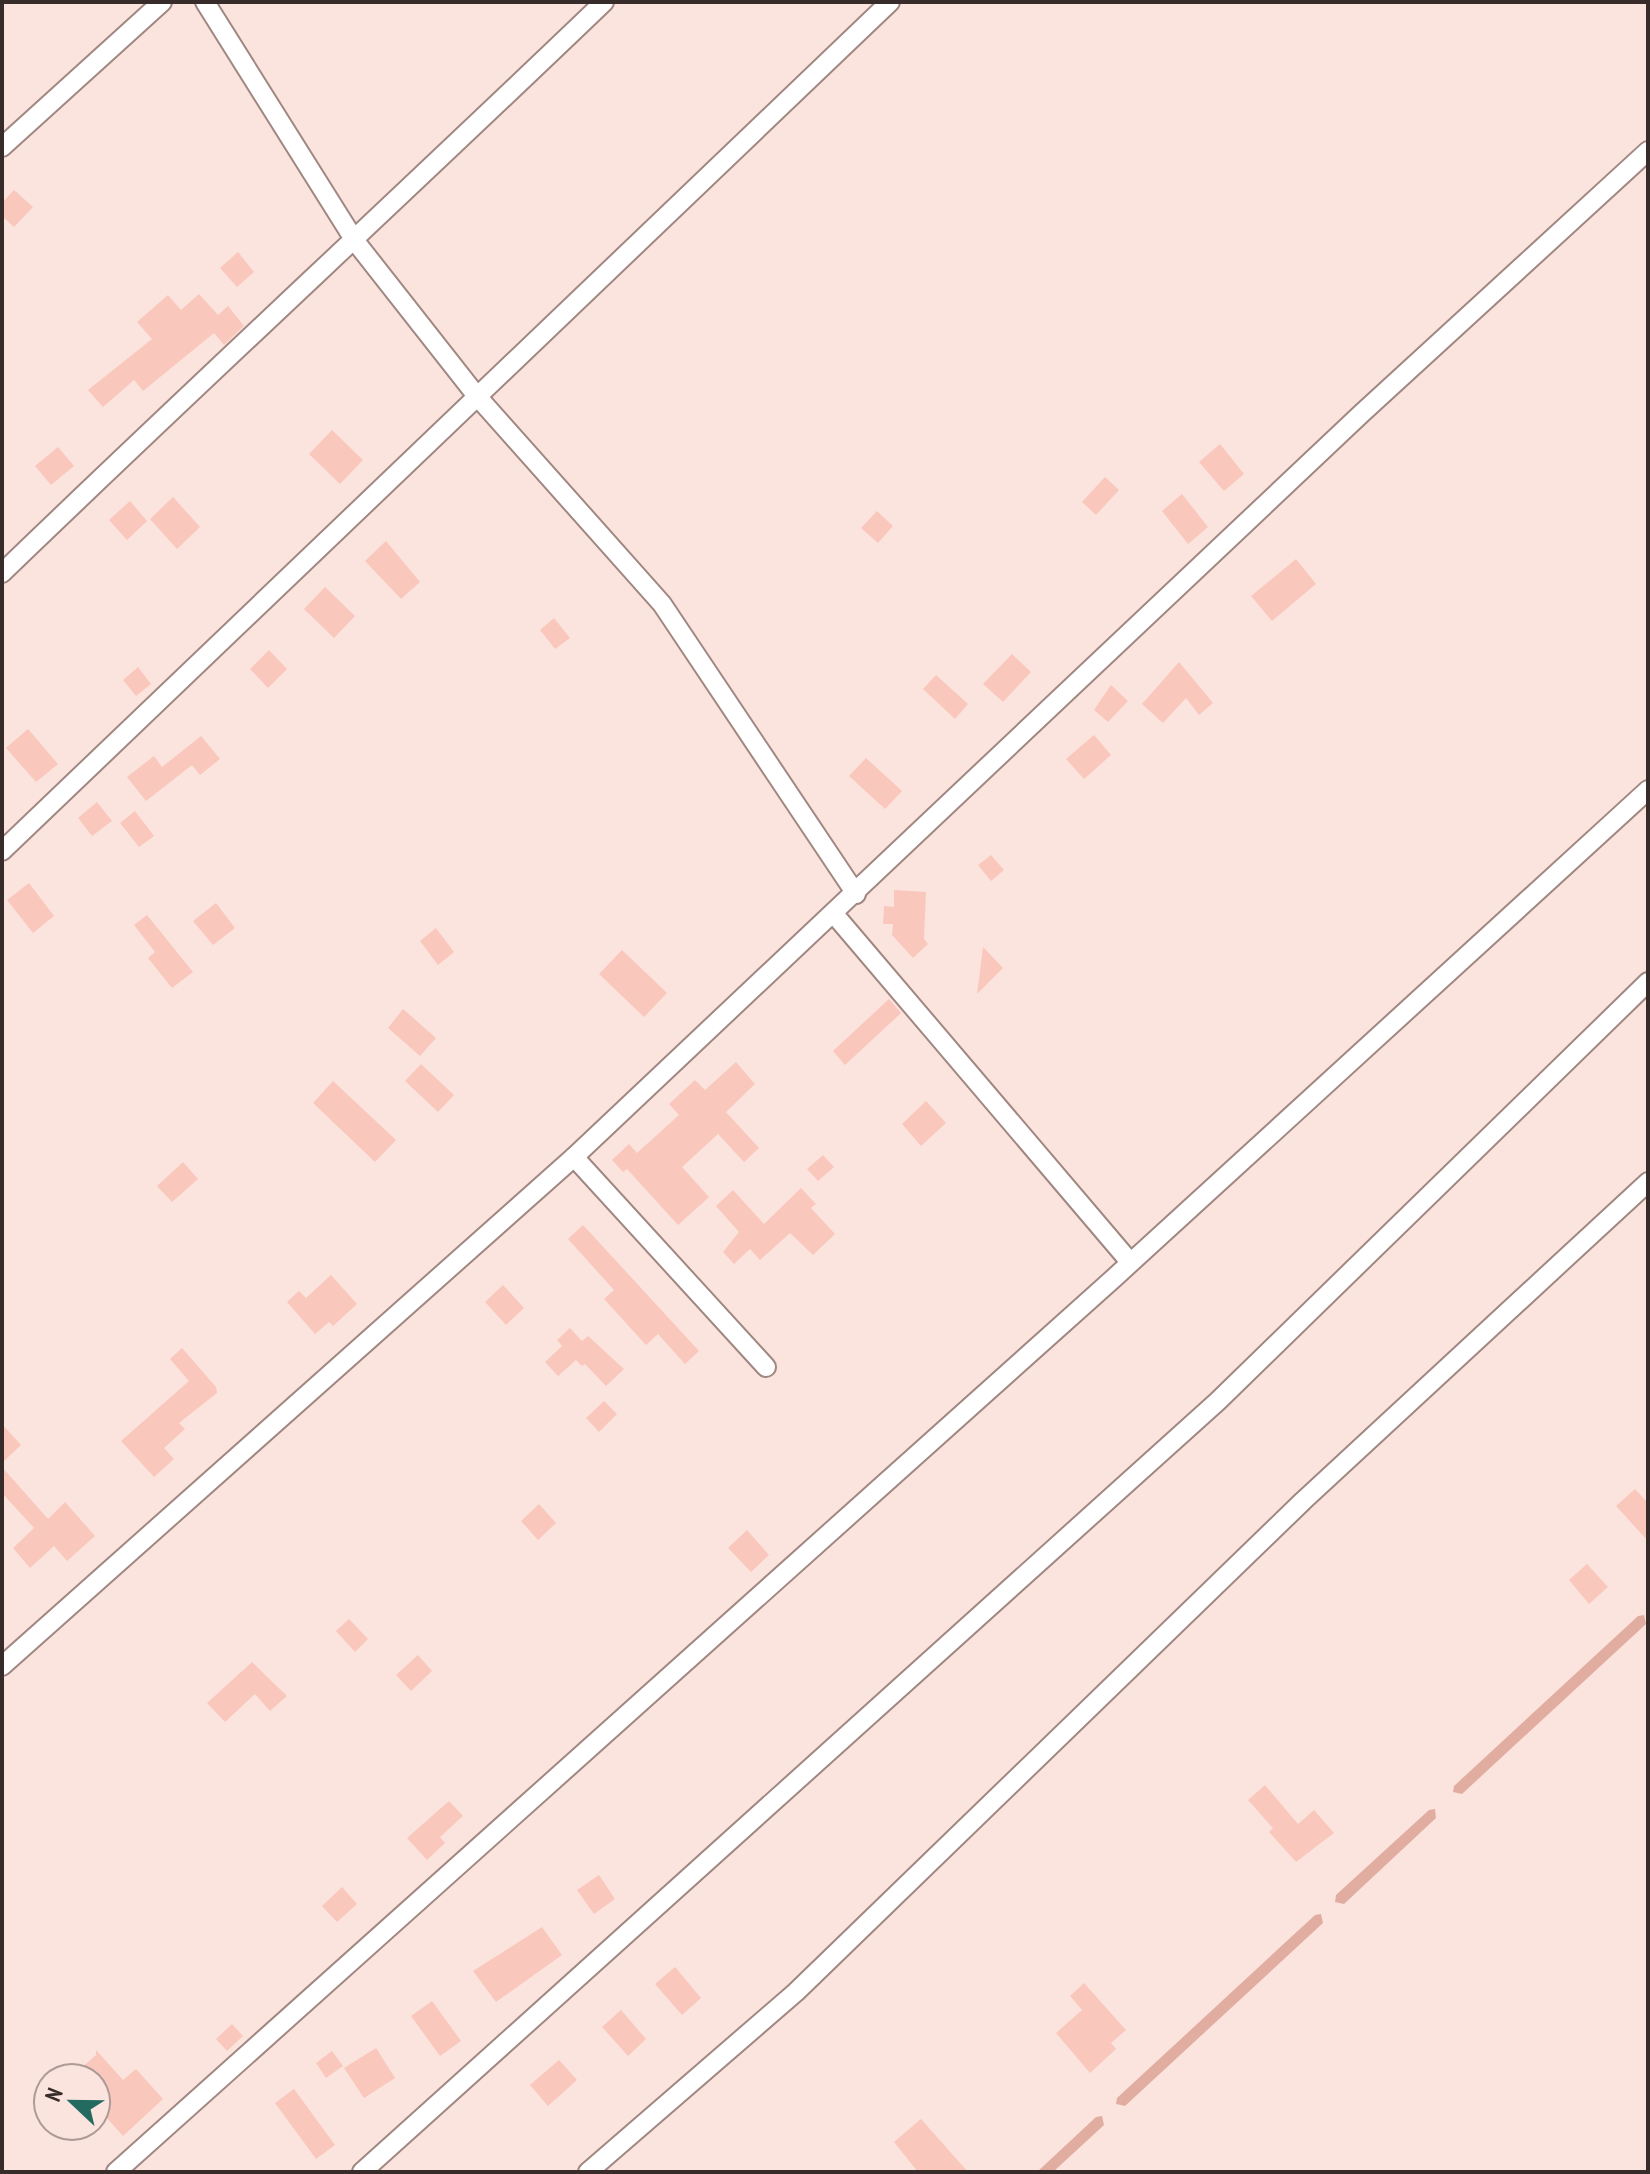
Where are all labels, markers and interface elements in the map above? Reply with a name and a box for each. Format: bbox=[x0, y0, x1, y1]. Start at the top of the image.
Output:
north arrow bbox=[32, 2062, 112, 2142]
text: N bbox=[38, 2084, 69, 2105]

